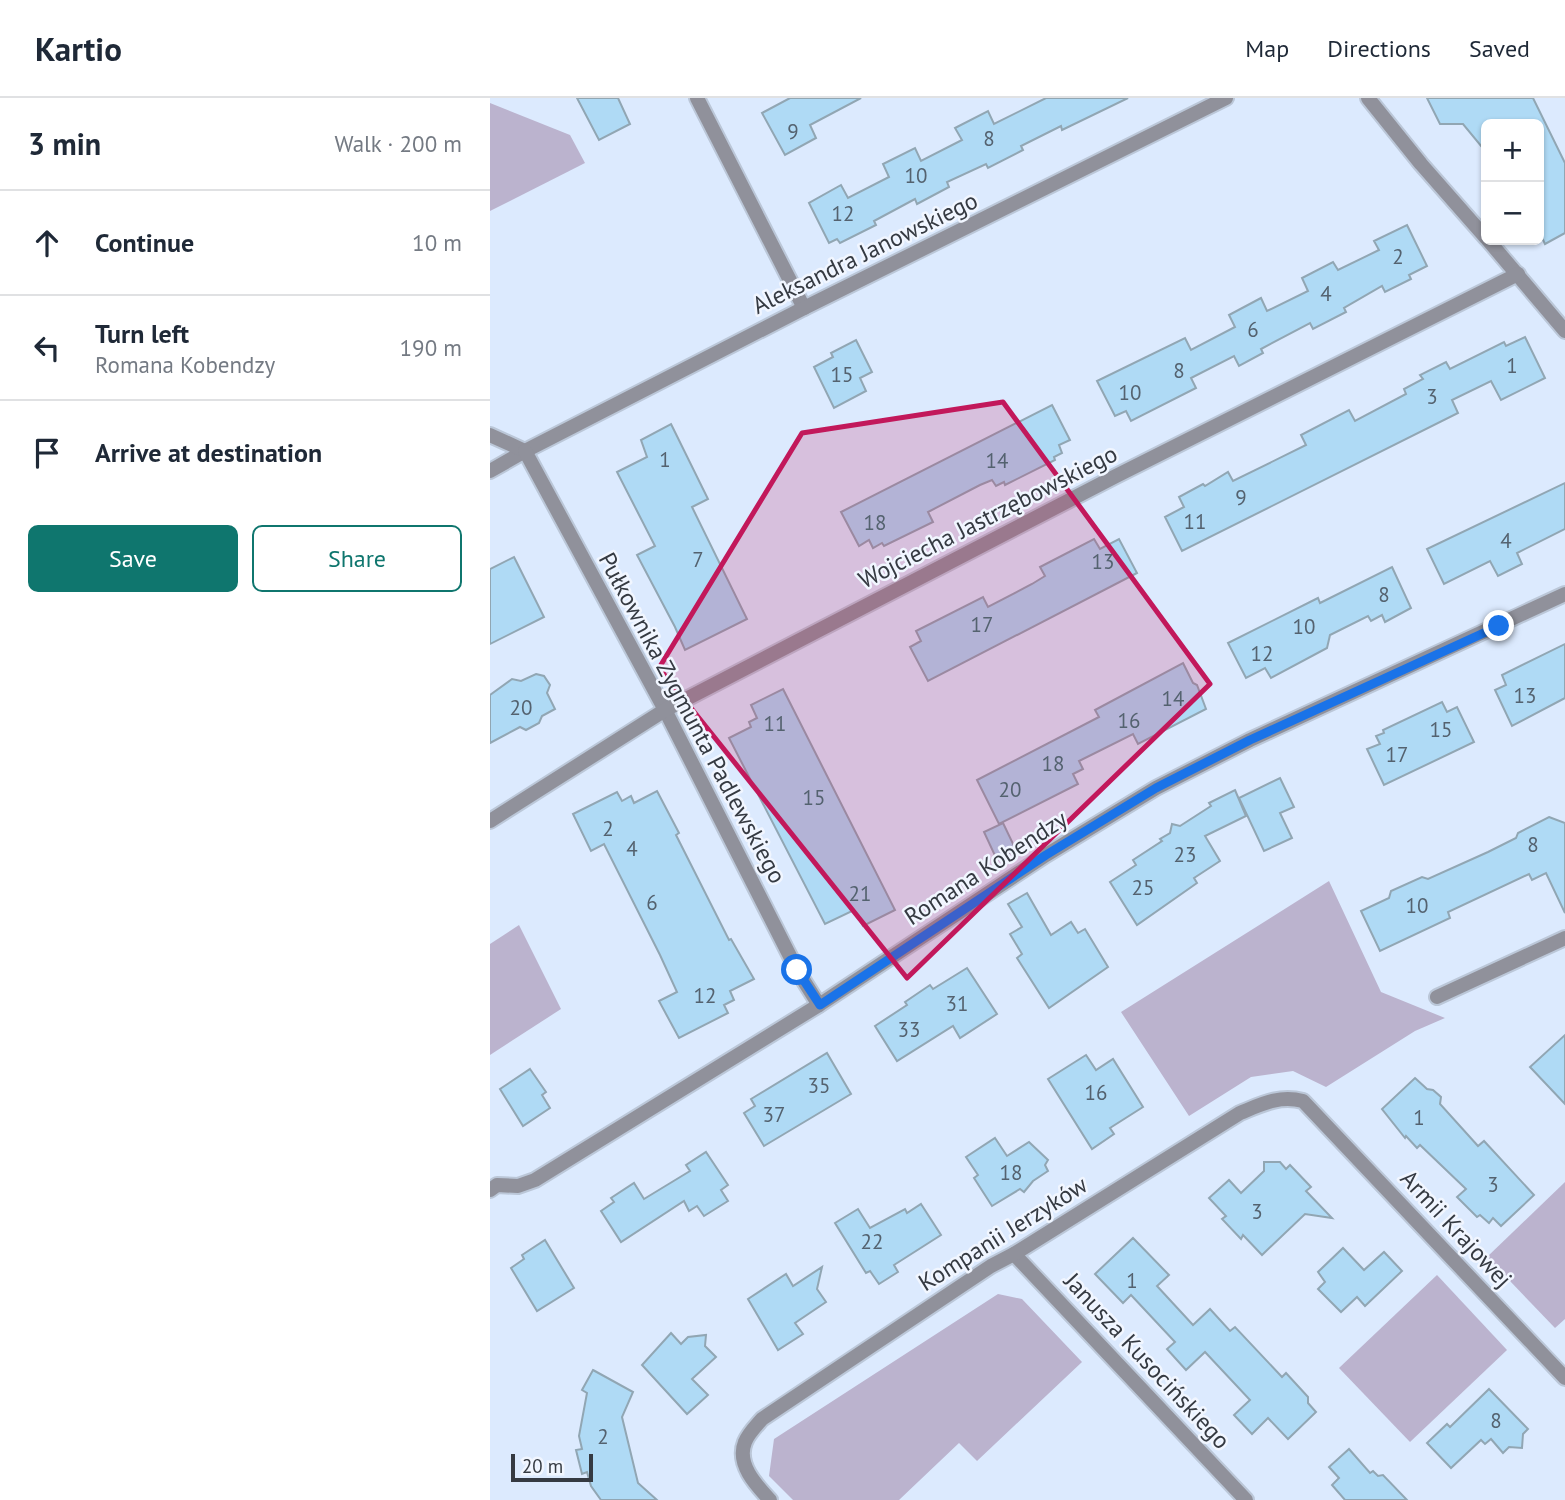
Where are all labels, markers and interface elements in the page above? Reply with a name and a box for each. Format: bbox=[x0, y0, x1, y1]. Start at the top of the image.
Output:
text: Kartio bbox=[35, 27, 122, 70]
text: Map bbox=[1245, 33, 1289, 64]
text: Directions bbox=[1327, 33, 1431, 64]
text: Saved bbox=[1469, 33, 1530, 64]
house number: 9 bbox=[787, 118, 799, 145]
map controls bbox=[1481, 119, 1544, 245]
button: + bbox=[1481, 119, 1544, 182]
text: 3 min bbox=[28, 124, 101, 163]
house number: 8 bbox=[983, 125, 995, 152]
text: Walk · 200 m bbox=[335, 129, 462, 158]
house number: 10 bbox=[905, 162, 927, 189]
button: − bbox=[1481, 182, 1544, 245]
street label: Aleksandra Janowskiego bbox=[747, 184, 983, 321]
house number: 12 bbox=[832, 200, 854, 227]
icon: ahead bbox=[28, 224, 66, 262]
text: Continue bbox=[95, 226, 194, 259]
text: 10 m bbox=[412, 228, 462, 257]
house number: 2 bbox=[1392, 243, 1404, 270]
house number: 4 bbox=[1320, 280, 1332, 307]
house number: 6 bbox=[1247, 316, 1259, 343]
text: Turn left bbox=[95, 317, 189, 350]
icon: left bbox=[28, 329, 66, 367]
text: 190 m bbox=[400, 333, 462, 362]
text: Romana Kobendzy bbox=[95, 350, 275, 379]
house number: 1 bbox=[1506, 352, 1518, 379]
house number: 8 bbox=[1173, 357, 1185, 384]
house number: 15 bbox=[831, 361, 853, 388]
house number: 10 bbox=[1119, 379, 1141, 406]
house number: 3 bbox=[1426, 383, 1438, 410]
icon: arrive bbox=[28, 434, 66, 472]
text: Arrive at destination bbox=[95, 436, 322, 469]
street label: Wojciecha Jastrzębowskiego bbox=[853, 438, 1122, 595]
house number: 1 bbox=[659, 446, 671, 473]
house number: 14 bbox=[986, 447, 1008, 474]
house number: 9 bbox=[1235, 484, 1247, 511]
house number: 11 bbox=[1184, 508, 1206, 535]
house number: 18 bbox=[864, 509, 886, 536]
button: Save bbox=[28, 525, 238, 592]
button: Share bbox=[252, 525, 462, 592]
house number: 4 bbox=[1500, 527, 1512, 554]
house number: 7 bbox=[692, 546, 704, 573]
street label: Pułkownika Zygmunta Padlewskiego bbox=[592, 547, 793, 889]
house number: 13 bbox=[1092, 548, 1114, 575]
house number: 8 bbox=[1378, 581, 1390, 608]
route end bbox=[1483, 610, 1514, 641]
house number: 17 bbox=[971, 611, 993, 638]
house number: 10 bbox=[1293, 613, 1315, 640]
house number: 12 bbox=[1251, 640, 1273, 667]
house number: 13 bbox=[1514, 682, 1536, 709]
house number: 14 bbox=[1162, 685, 1184, 712]
house number: 20 bbox=[510, 694, 532, 721]
house number: 16 bbox=[1118, 707, 1140, 734]
house number: 11 bbox=[764, 710, 786, 737]
house number: 15 bbox=[1430, 716, 1452, 743]
house number: 17 bbox=[1386, 741, 1408, 768]
house number: 18 bbox=[1042, 750, 1064, 777]
house number: 20 bbox=[999, 776, 1021, 803]
house number: 15 bbox=[803, 784, 825, 811]
street label: Romana Kobendzy bbox=[898, 803, 1073, 932]
house number: 2 bbox=[602, 815, 614, 842]
house number: 8 bbox=[1527, 831, 1539, 858]
house number: 4 bbox=[626, 835, 638, 862]
house number: 23 bbox=[1174, 841, 1196, 868]
house number: 25 bbox=[1132, 874, 1154, 901]
house number: 21 bbox=[849, 880, 871, 907]
house number: 6 bbox=[646, 889, 658, 916]
house number: 10 bbox=[1406, 892, 1428, 919]
route start bbox=[781, 954, 812, 985]
house number: 12 bbox=[694, 982, 716, 1009]
house number: 31 bbox=[946, 990, 968, 1017]
house number: 33 bbox=[898, 1016, 920, 1043]
house number: 35 bbox=[808, 1072, 830, 1099]
house number: 16 bbox=[1085, 1079, 1107, 1106]
house number: 37 bbox=[763, 1101, 785, 1128]
house number: 1 bbox=[1413, 1104, 1425, 1131]
house number: 18 bbox=[1000, 1159, 1022, 1186]
street label: Armii Krajowej bbox=[1394, 1163, 1519, 1294]
street label: Kompanii Jerzyków bbox=[912, 1169, 1093, 1298]
house number: 3 bbox=[1487, 1171, 1499, 1198]
house number: 3 bbox=[1251, 1198, 1263, 1225]
house number: 22 bbox=[861, 1228, 883, 1255]
street label: Janusza Kusocińskiego bbox=[1057, 1265, 1237, 1455]
house number: 1 bbox=[1126, 1267, 1138, 1294]
house number: 8 bbox=[1490, 1407, 1502, 1434]
house number: 2 bbox=[597, 1423, 609, 1450]
scale bar bbox=[511, 1451, 593, 1483]
text: 20 m bbox=[522, 1454, 563, 1478]

